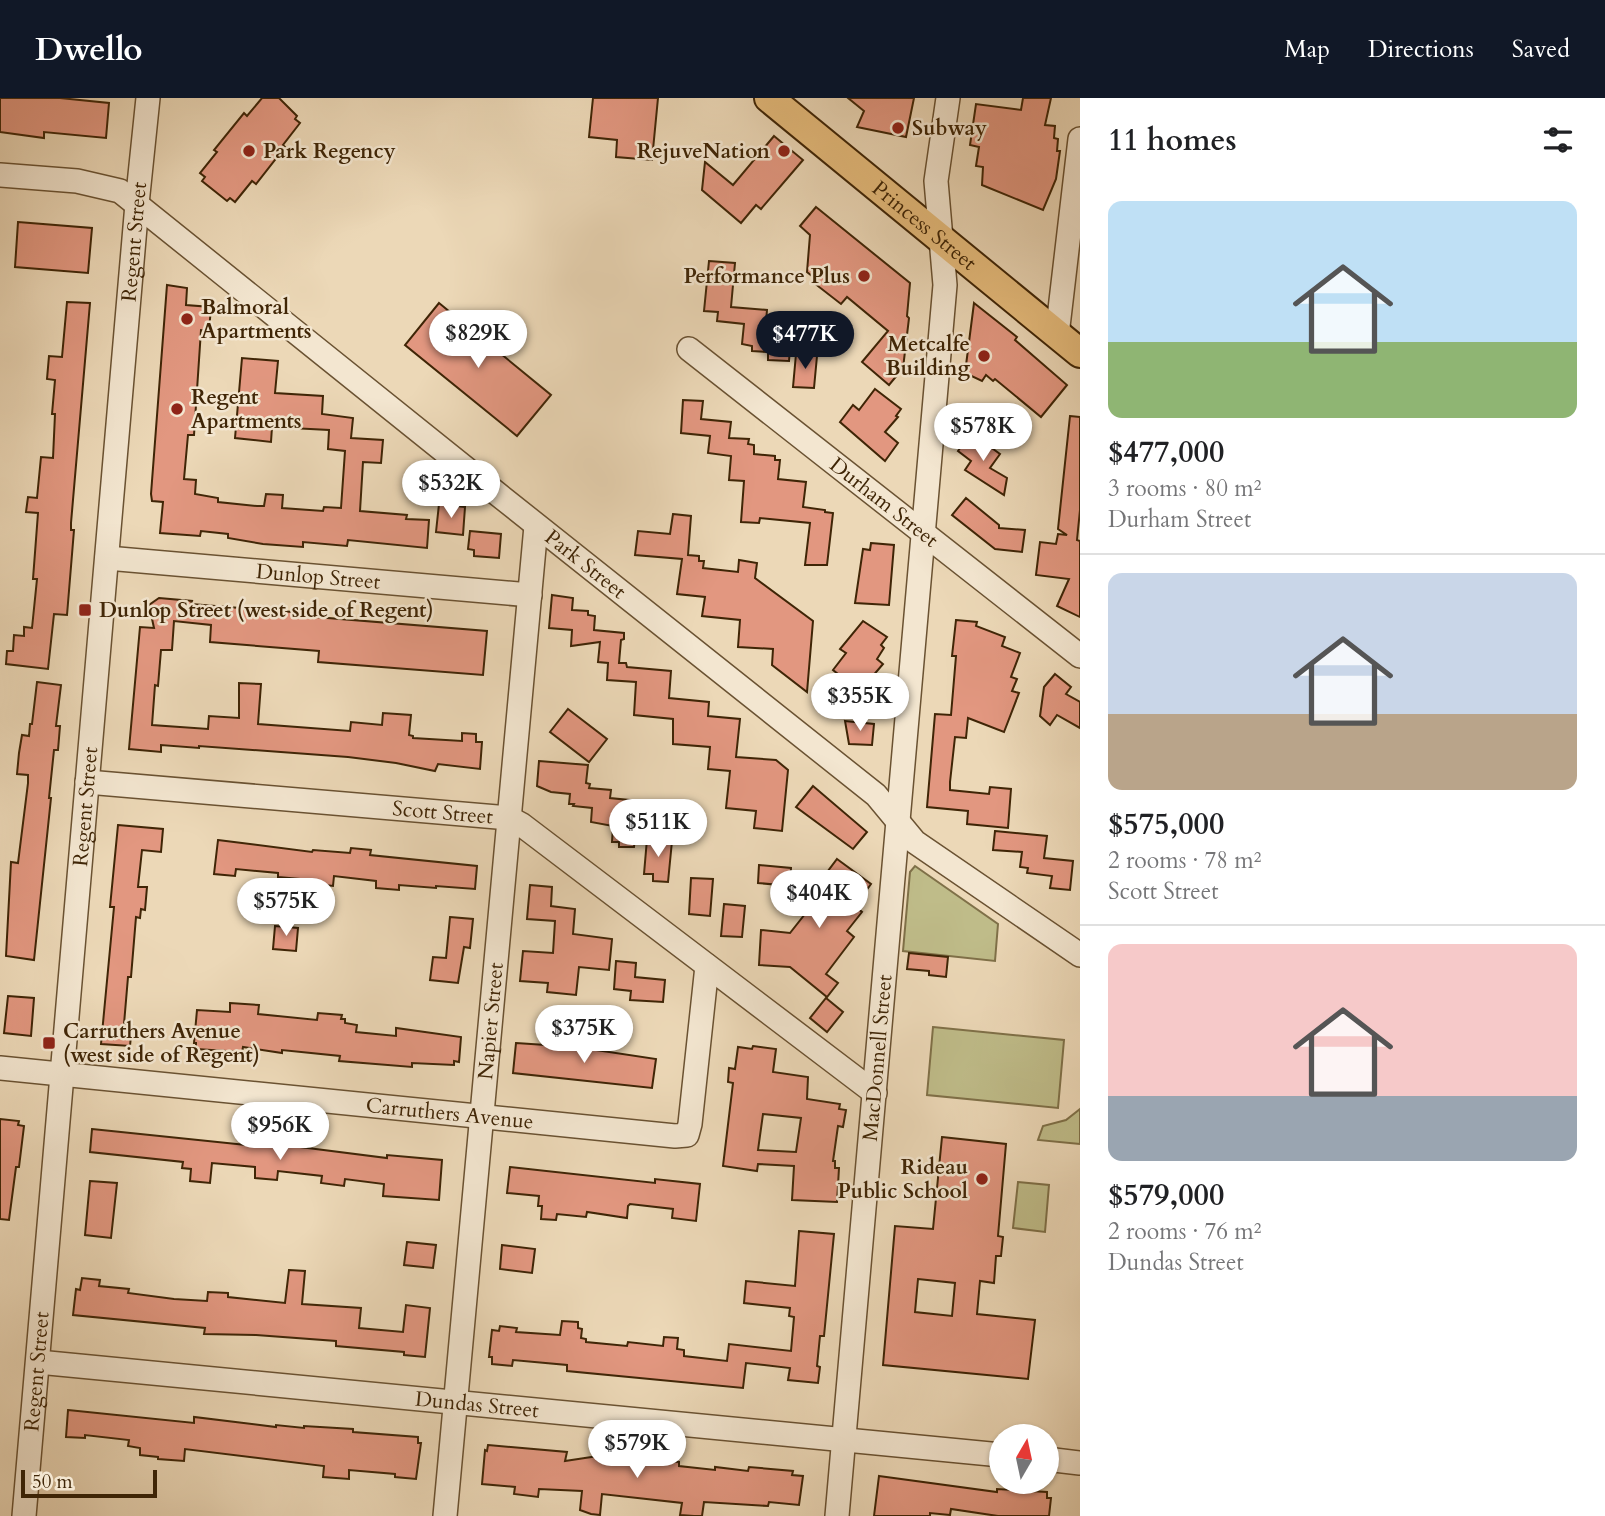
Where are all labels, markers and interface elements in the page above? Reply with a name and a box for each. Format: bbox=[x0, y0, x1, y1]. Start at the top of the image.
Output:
text: Dwello bbox=[35, 27, 143, 72]
text: Map bbox=[1284, 33, 1330, 66]
text: Directions bbox=[1368, 33, 1474, 66]
text: Saved bbox=[1512, 33, 1570, 66]
place label: Subway bbox=[912, 114, 987, 143]
marker: Subway bbox=[890, 120, 906, 136]
text: 11 homes bbox=[1108, 120, 1237, 161]
icon: filters bbox=[1539, 121, 1577, 159]
place label: Park Regency bbox=[263, 137, 396, 166]
place label: RejuveNation bbox=[637, 137, 770, 166]
marker: Park Regency bbox=[241, 143, 257, 159]
marker: RejuveNation bbox=[776, 143, 792, 159]
street label: Princess Street bbox=[866, 174, 983, 277]
street label: Regent Street bbox=[114, 180, 154, 303]
icon: home bbox=[1280, 246, 1406, 372]
place label: Performance Plus bbox=[684, 262, 850, 291]
marker: Performance Plus bbox=[856, 268, 872, 284]
place label: Balmoral Apartments bbox=[201, 293, 312, 346]
pin: $829K bbox=[429, 310, 527, 370]
marker: Balmoral Apartments bbox=[179, 311, 195, 327]
pin: $477K bbox=[756, 312, 854, 371]
text: $829K bbox=[445, 317, 511, 348]
text: $477K bbox=[772, 318, 838, 349]
place label: Metcalfe Building bbox=[886, 330, 970, 383]
marker: Metcalfe Building bbox=[976, 348, 992, 364]
place label: Regent Apartments bbox=[191, 383, 302, 436]
marker: Regent Apartments bbox=[169, 401, 185, 417]
pin: $578K bbox=[934, 404, 1032, 463]
text: $578K bbox=[950, 410, 1016, 441]
text: $477,000 bbox=[1108, 432, 1224, 473]
street label: Durham Street bbox=[824, 450, 945, 554]
pin: $532K bbox=[402, 460, 500, 520]
text: $532K bbox=[418, 467, 484, 498]
text: 3 rooms · 80 m² bbox=[1108, 473, 1261, 504]
text: Durham Street bbox=[1108, 504, 1251, 535]
street label: Park Street bbox=[539, 523, 633, 606]
street label: Dunlop Street bbox=[255, 557, 382, 596]
place label: Dunlop Street (west side of Regent) bbox=[99, 596, 434, 625]
marker: Dunlop Street (west side of Regent) bbox=[77, 602, 93, 618]
icon: home bbox=[1280, 618, 1406, 744]
pin: $355K bbox=[811, 674, 909, 733]
text: $355K bbox=[827, 680, 893, 711]
street label: Regent Street bbox=[65, 745, 105, 868]
street label: Scott Street bbox=[391, 794, 495, 831]
pin: $511K bbox=[609, 800, 707, 859]
text: $575,000 bbox=[1108, 804, 1224, 845]
text: $511K bbox=[625, 806, 691, 837]
text: 2 rooms · 78 m² bbox=[1108, 845, 1261, 876]
pin: $404K bbox=[770, 870, 868, 930]
text: Scott Street bbox=[1108, 876, 1219, 907]
text: $404K bbox=[786, 877, 852, 908]
pin: $575K bbox=[237, 878, 335, 938]
text: $575K bbox=[253, 885, 319, 916]
street label: Napier Street bbox=[471, 961, 510, 1081]
street label: MacDonnell Street bbox=[855, 973, 899, 1142]
icon: home bbox=[1280, 989, 1406, 1115]
pin: $375K bbox=[535, 1006, 633, 1065]
text: $375K bbox=[551, 1012, 617, 1043]
place label: Carruthers Avenue (west side of Regent) bbox=[63, 1017, 260, 1070]
marker: Carruthers Avenue (west side of Regent) bbox=[41, 1035, 57, 1051]
street label: Carruthers Avenue bbox=[365, 1090, 535, 1136]
pin: $956K bbox=[231, 1102, 329, 1162]
text: $956K bbox=[247, 1109, 313, 1140]
place label: Rideau Public School bbox=[838, 1153, 968, 1206]
marker: Rideau Public School bbox=[974, 1171, 990, 1187]
text: $579,000 bbox=[1108, 1175, 1224, 1216]
text: 2 rooms · 76 m² bbox=[1108, 1216, 1261, 1247]
text: Dundas Street bbox=[1108, 1247, 1244, 1278]
street label: Regent Street bbox=[17, 1310, 56, 1433]
street label: Dundas Street bbox=[414, 1384, 540, 1425]
pin: $579K bbox=[588, 1420, 686, 1480]
north arrow bbox=[989, 1424, 1059, 1494]
map controls bbox=[989, 1424, 1059, 1494]
text: $579K bbox=[604, 1427, 670, 1458]
scale bar bbox=[21, 1467, 158, 1499]
text: 50 m bbox=[32, 1469, 73, 1495]

